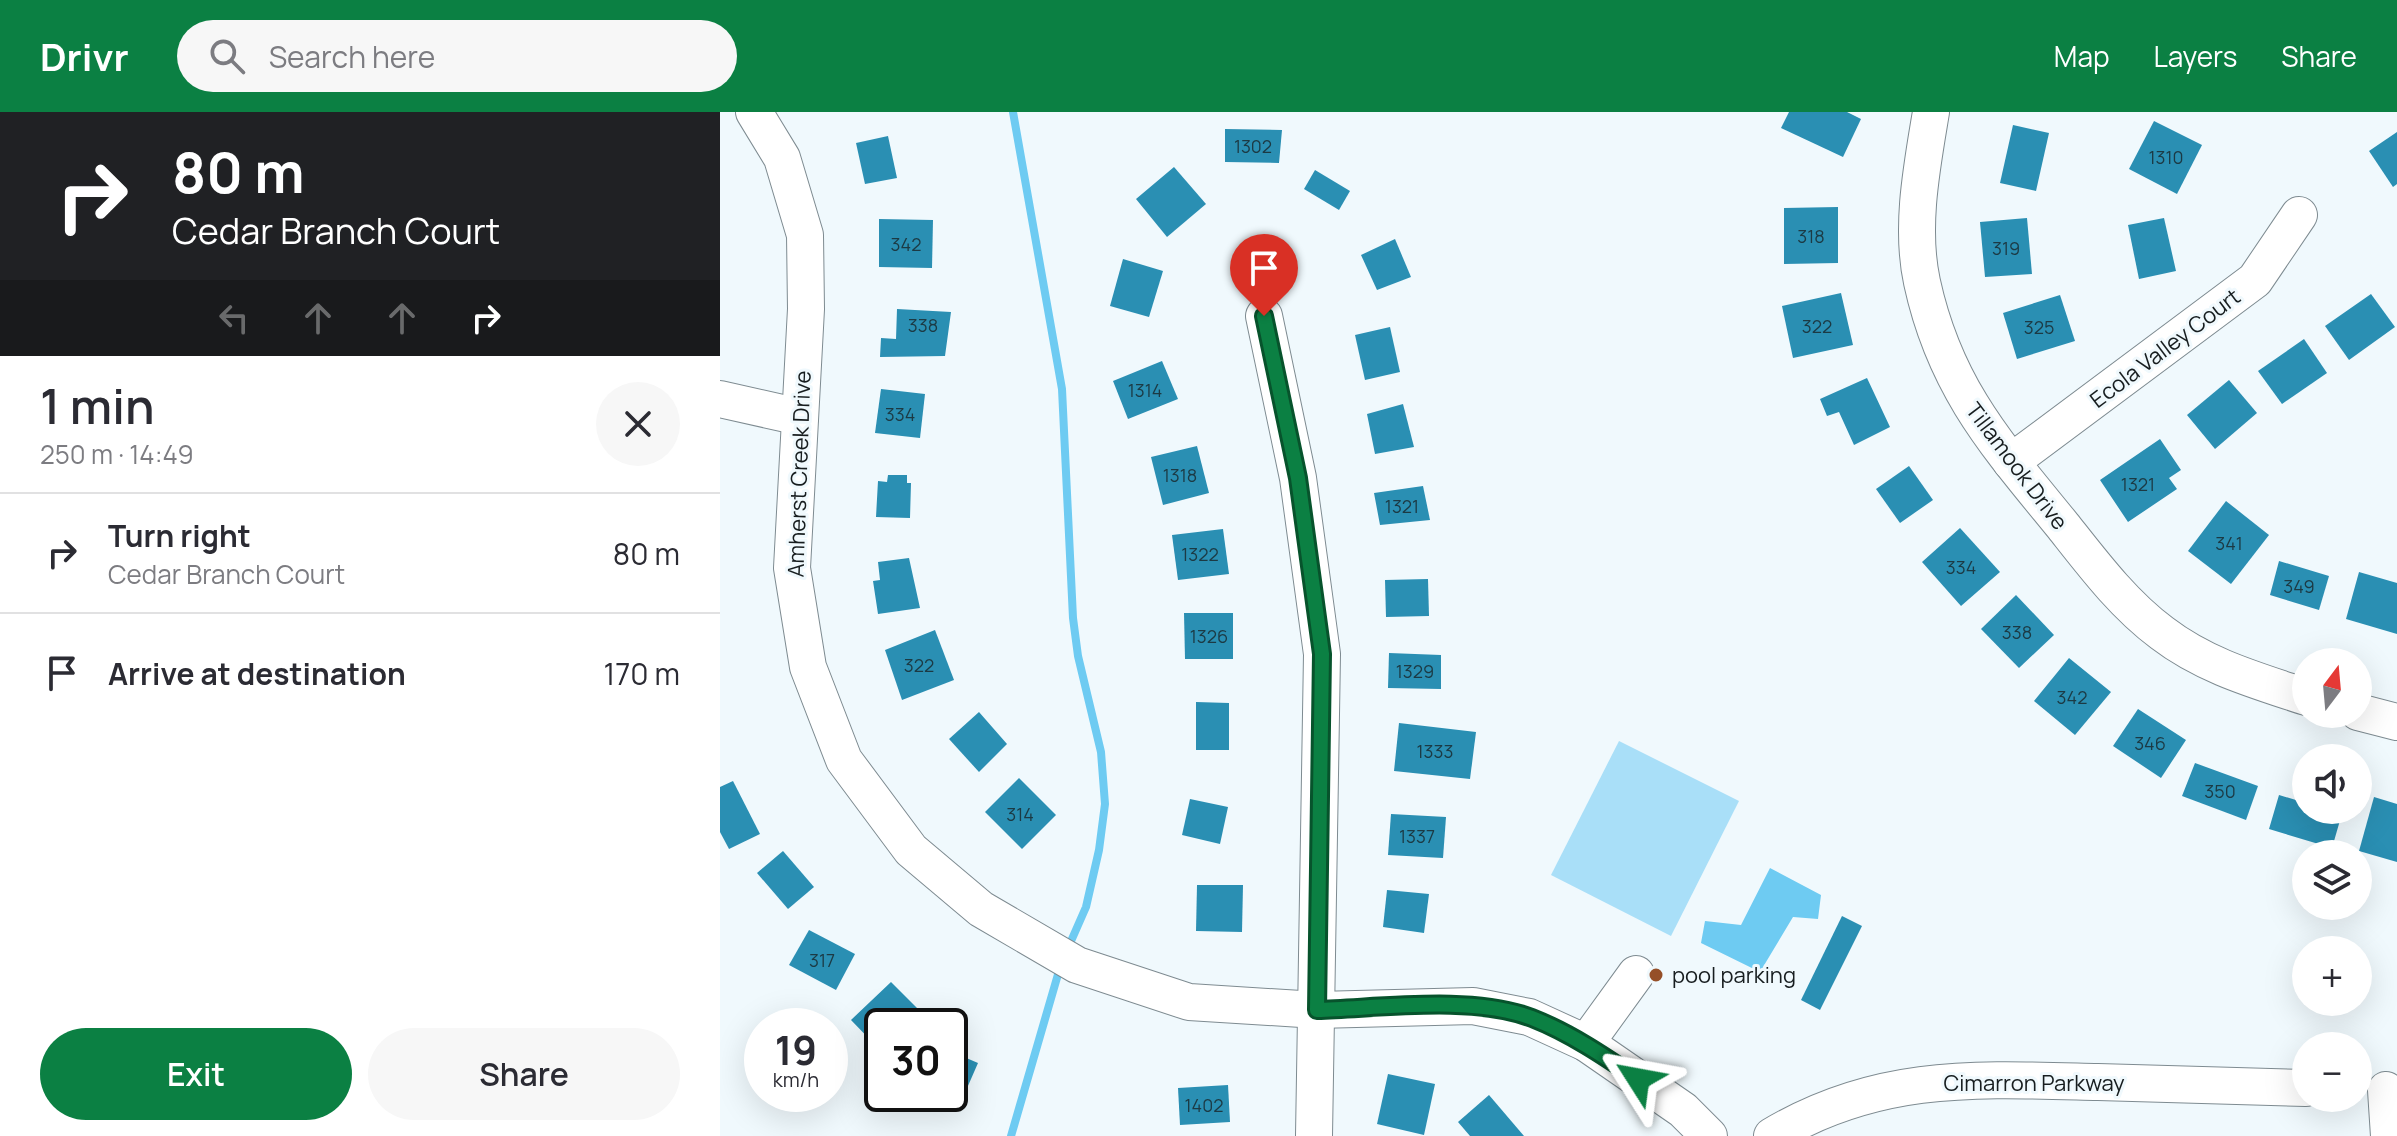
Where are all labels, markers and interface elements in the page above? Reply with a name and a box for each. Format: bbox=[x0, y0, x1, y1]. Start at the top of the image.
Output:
search box bbox=[177, 20, 737, 92]
text: Drivr bbox=[40, 30, 129, 82]
icon: search bbox=[205, 34, 249, 78]
text: Search here bbox=[269, 36, 435, 77]
text: Map bbox=[2054, 37, 2110, 75]
text: Layers bbox=[2154, 37, 2237, 75]
text: Share bbox=[2281, 37, 2357, 75]
text: 80 m bbox=[172, 133, 305, 210]
house number: 1302 bbox=[1234, 134, 1272, 158]
icon: right bbox=[40, 144, 144, 248]
house number: 1310 bbox=[2149, 145, 2183, 169]
text: Cedar Branch Court bbox=[172, 206, 500, 255]
house number: 318 bbox=[1797, 224, 1825, 248]
house number: 342 bbox=[891, 232, 921, 256]
pin bbox=[1230, 234, 1298, 316]
house number: 319 bbox=[1992, 236, 2020, 260]
icon: arrive bbox=[1242, 246, 1286, 290]
street label: Ecola Valley Court bbox=[2084, 281, 2247, 414]
icon: left bbox=[212, 296, 256, 340]
icon: ahead bbox=[296, 296, 340, 340]
icon: ahead bbox=[380, 296, 424, 340]
icon: right bbox=[464, 296, 508, 340]
house number: 338 bbox=[908, 313, 938, 337]
house number: 322 bbox=[1802, 314, 1832, 338]
house number: 325 bbox=[2024, 315, 2054, 339]
street label: Amherst Creek Drive bbox=[780, 370, 818, 578]
text: 1 min bbox=[40, 373, 154, 438]
house number: 1314 bbox=[1128, 378, 1162, 402]
button: close bbox=[596, 382, 680, 466]
street label: Tillamook Drive bbox=[1959, 396, 2075, 536]
house number: 334 bbox=[885, 402, 915, 426]
text: 250 m · 14:49 bbox=[40, 436, 194, 472]
house number: 1318 bbox=[1163, 463, 1197, 487]
house number: 1321 bbox=[2121, 472, 2155, 496]
house number: 1321 bbox=[1385, 494, 1419, 518]
text: Turn right bbox=[108, 515, 251, 556]
icon: right bbox=[40, 531, 84, 575]
house number: 341 bbox=[2215, 531, 2243, 555]
text: 80 m bbox=[613, 533, 680, 574]
house number: 1322 bbox=[1181, 542, 1219, 566]
house number: 334 bbox=[1946, 555, 1976, 579]
text: Cedar Branch Court bbox=[108, 556, 345, 592]
house number: 349 bbox=[2283, 574, 2315, 598]
house number: 338 bbox=[2002, 620, 2032, 644]
house number: 1326 bbox=[1190, 624, 1228, 648]
north arrow bbox=[2292, 648, 2372, 728]
map controls bbox=[2292, 648, 2372, 1112]
icon: arrive bbox=[40, 651, 84, 695]
text: Arrive at destination bbox=[108, 653, 406, 694]
text: 170 m bbox=[603, 653, 680, 694]
house number: 322 bbox=[904, 653, 934, 677]
house number: 1329 bbox=[1396, 659, 1434, 683]
house number: 342 bbox=[2057, 685, 2087, 709]
house number: 346 bbox=[2134, 731, 2166, 755]
house number: 1333 bbox=[1417, 739, 1453, 763]
button: sound bbox=[2292, 744, 2372, 824]
house number: 350 bbox=[2204, 779, 2236, 803]
house number: 314 bbox=[1006, 802, 1034, 826]
house number: 1337 bbox=[1399, 824, 1435, 848]
button: layers bbox=[2292, 840, 2372, 920]
button: + bbox=[2292, 936, 2372, 1016]
house number: 317 bbox=[809, 948, 835, 972]
place label: pool parking bbox=[1672, 960, 1796, 990]
marker: pool parking bbox=[1647, 966, 1665, 984]
speed limit sign: 30 bbox=[864, 1008, 968, 1112]
text: 19 bbox=[775, 1022, 817, 1077]
button: Exit bbox=[40, 1028, 352, 1120]
button: Share bbox=[368, 1028, 680, 1120]
button: − bbox=[2292, 1032, 2372, 1112]
position arrow bbox=[1596, 1037, 1680, 1121]
text: km/h bbox=[773, 1066, 819, 1093]
street label: Cimarron Parkway bbox=[1943, 1068, 2125, 1098]
house number: 1402 bbox=[1185, 1093, 1223, 1117]

